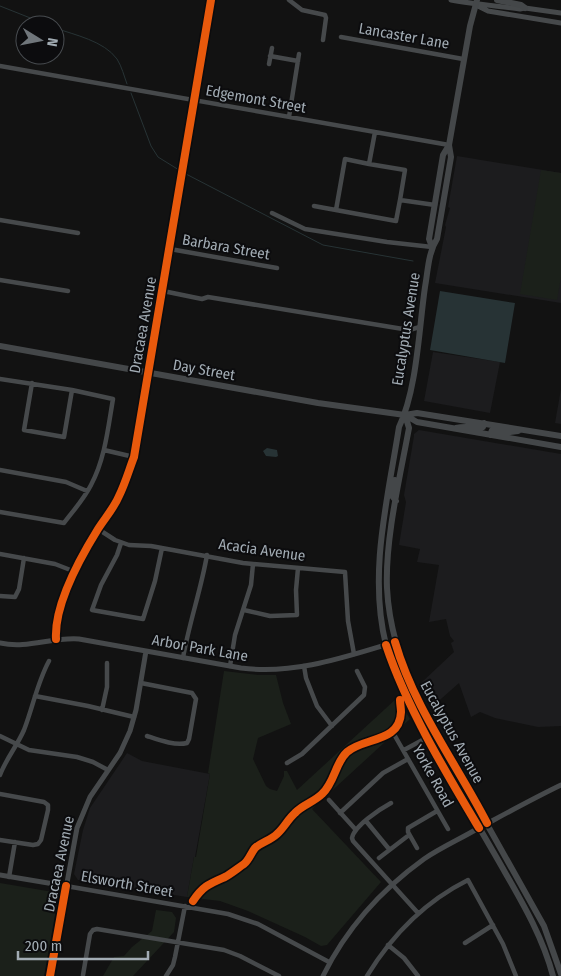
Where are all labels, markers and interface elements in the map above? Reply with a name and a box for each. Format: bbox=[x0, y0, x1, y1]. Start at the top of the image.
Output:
north arrow bbox=[15, 15, 65, 65]
street label: Lancaster Lane bbox=[357, 19, 451, 53]
text: N bbox=[43, 37, 61, 48]
street label: Edgemont Street bbox=[204, 81, 308, 117]
street label: Barbara Street bbox=[181, 230, 271, 264]
street label: Eucalyptus Avenue bbox=[388, 271, 424, 387]
street label: Dracaea Avenue bbox=[126, 275, 160, 375]
street label: Day Street bbox=[172, 356, 237, 384]
street label: Acacia Avenue bbox=[217, 535, 307, 565]
street label: Arbor Park Lane bbox=[151, 631, 249, 665]
street label: Eucalyptus Avenue bbox=[416, 678, 488, 786]
street label: Yorke Road bbox=[408, 742, 458, 810]
street label: Dracaea Avenue bbox=[40, 814, 78, 914]
street label: Elsworth Street bbox=[79, 867, 175, 901]
scale bar bbox=[18, 928, 148, 960]
text: 200 m bbox=[25, 937, 62, 955]

